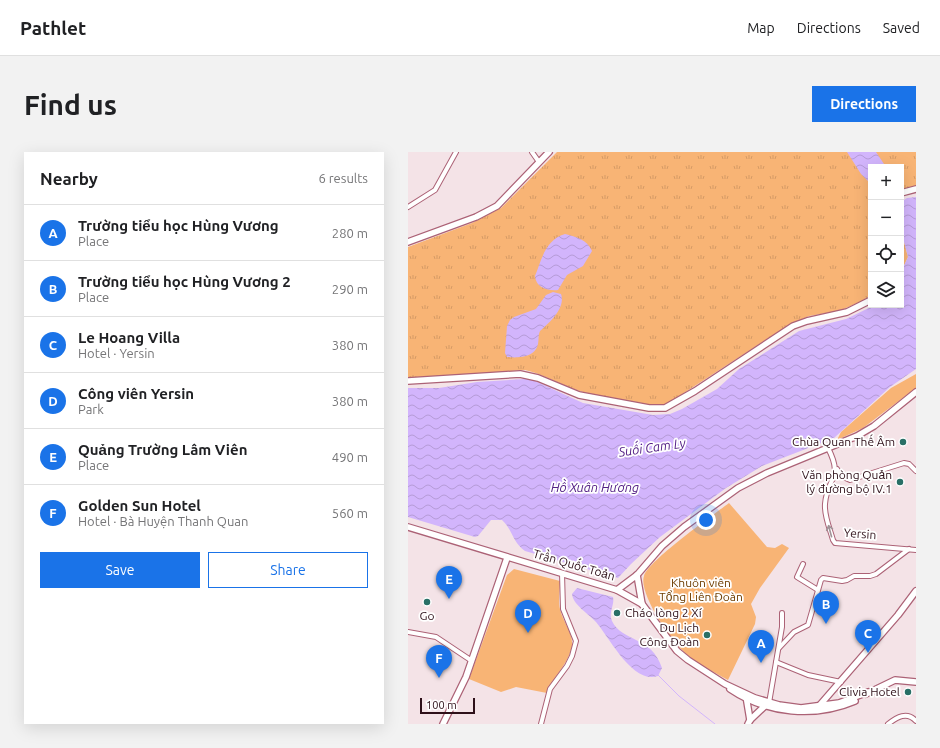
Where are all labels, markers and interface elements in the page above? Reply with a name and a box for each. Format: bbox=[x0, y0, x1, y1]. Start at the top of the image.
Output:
text: Pathlet bbox=[20, 17, 86, 39]
text: Map bbox=[747, 20, 775, 36]
text: Directions bbox=[797, 20, 861, 36]
text: Saved bbox=[883, 20, 920, 36]
button: Directions bbox=[812, 86, 916, 122]
text: Find us bbox=[24, 89, 117, 120]
map controls bbox=[868, 164, 904, 308]
button: + bbox=[868, 164, 904, 200]
text: Nearby bbox=[40, 169, 98, 188]
text: 6 results bbox=[318, 171, 368, 185]
button: − bbox=[868, 200, 904, 236]
text: Trường tiểu học Hùng Vương bbox=[78, 217, 279, 234]
text: A bbox=[48, 226, 58, 240]
text: 280 m bbox=[332, 226, 368, 240]
text: Place bbox=[78, 234, 109, 248]
button: locate bbox=[868, 236, 904, 272]
button: layers bbox=[868, 272, 904, 308]
text: Trường tiểu học Hùng Vương 2 bbox=[78, 273, 291, 290]
text: B bbox=[49, 282, 57, 296]
text: 290 m bbox=[332, 282, 368, 296]
text: Place bbox=[78, 290, 109, 304]
text: Le Hoang Villa bbox=[78, 329, 180, 346]
text: C bbox=[49, 338, 57, 352]
text: 380 m bbox=[332, 338, 368, 352]
text: Hotel · Yersin bbox=[78, 346, 155, 360]
text: Công viên Yersin bbox=[78, 385, 194, 402]
text: D bbox=[48, 394, 58, 408]
text: 380 m bbox=[332, 394, 368, 408]
text: Park bbox=[78, 402, 104, 416]
water label: Suối Cam Ly bbox=[616, 433, 687, 459]
place label: Chùa Quan Thế Âm bbox=[792, 434, 895, 448]
marker: Chùa Quan Thế Âm bbox=[898, 437, 908, 447]
text: Quảng Trường Lâm Viên bbox=[78, 441, 247, 458]
text: E bbox=[49, 450, 57, 464]
text: 490 m bbox=[332, 450, 368, 464]
text: Place bbox=[78, 458, 109, 472]
place label: Văn phòng Quản lý đường bộ IV.1 bbox=[802, 468, 892, 496]
marker: Văn phòng Quản lý đường bộ IV.1 bbox=[895, 477, 905, 487]
water label: Hồ Xuân Hương bbox=[551, 478, 639, 494]
text: Golden Sun Hotel bbox=[78, 497, 201, 514]
text: F bbox=[49, 506, 57, 520]
text: 560 m bbox=[332, 506, 368, 520]
your location bbox=[696, 510, 716, 530]
text: Hotel · Bà Huyện Thanh Quan bbox=[78, 514, 248, 528]
one-way arrow bbox=[826, 524, 833, 537]
street label: Yersin bbox=[843, 526, 877, 541]
street label: Trần Quốc Toản bbox=[532, 546, 617, 582]
button: Save bbox=[40, 552, 200, 588]
button: Share bbox=[208, 552, 368, 588]
pin: E bbox=[436, 566, 462, 599]
park label: Khuôn viên Tổng Liên Đoàn bbox=[659, 576, 743, 603]
pin: B bbox=[813, 591, 839, 624]
marker: Go bbox=[422, 597, 432, 607]
pin: D bbox=[515, 600, 541, 633]
place label: Cháo lòng 2 Xí bbox=[625, 606, 703, 619]
marker: Cháo lòng 2 Xí bbox=[612, 608, 622, 618]
place label: Go bbox=[420, 609, 434, 622]
pin: C bbox=[855, 620, 881, 653]
place label: Du Lịch Công Đoàn bbox=[639, 621, 699, 648]
marker: Du Lịch Công Đoàn bbox=[702, 630, 712, 640]
pin: A bbox=[748, 630, 774, 663]
pin: F bbox=[426, 645, 452, 678]
place label: Clivia Hotel bbox=[839, 685, 900, 698]
marker: Clivia Hotel bbox=[903, 687, 913, 697]
scale bar bbox=[420, 696, 475, 715]
text: 100 m bbox=[426, 699, 457, 711]

